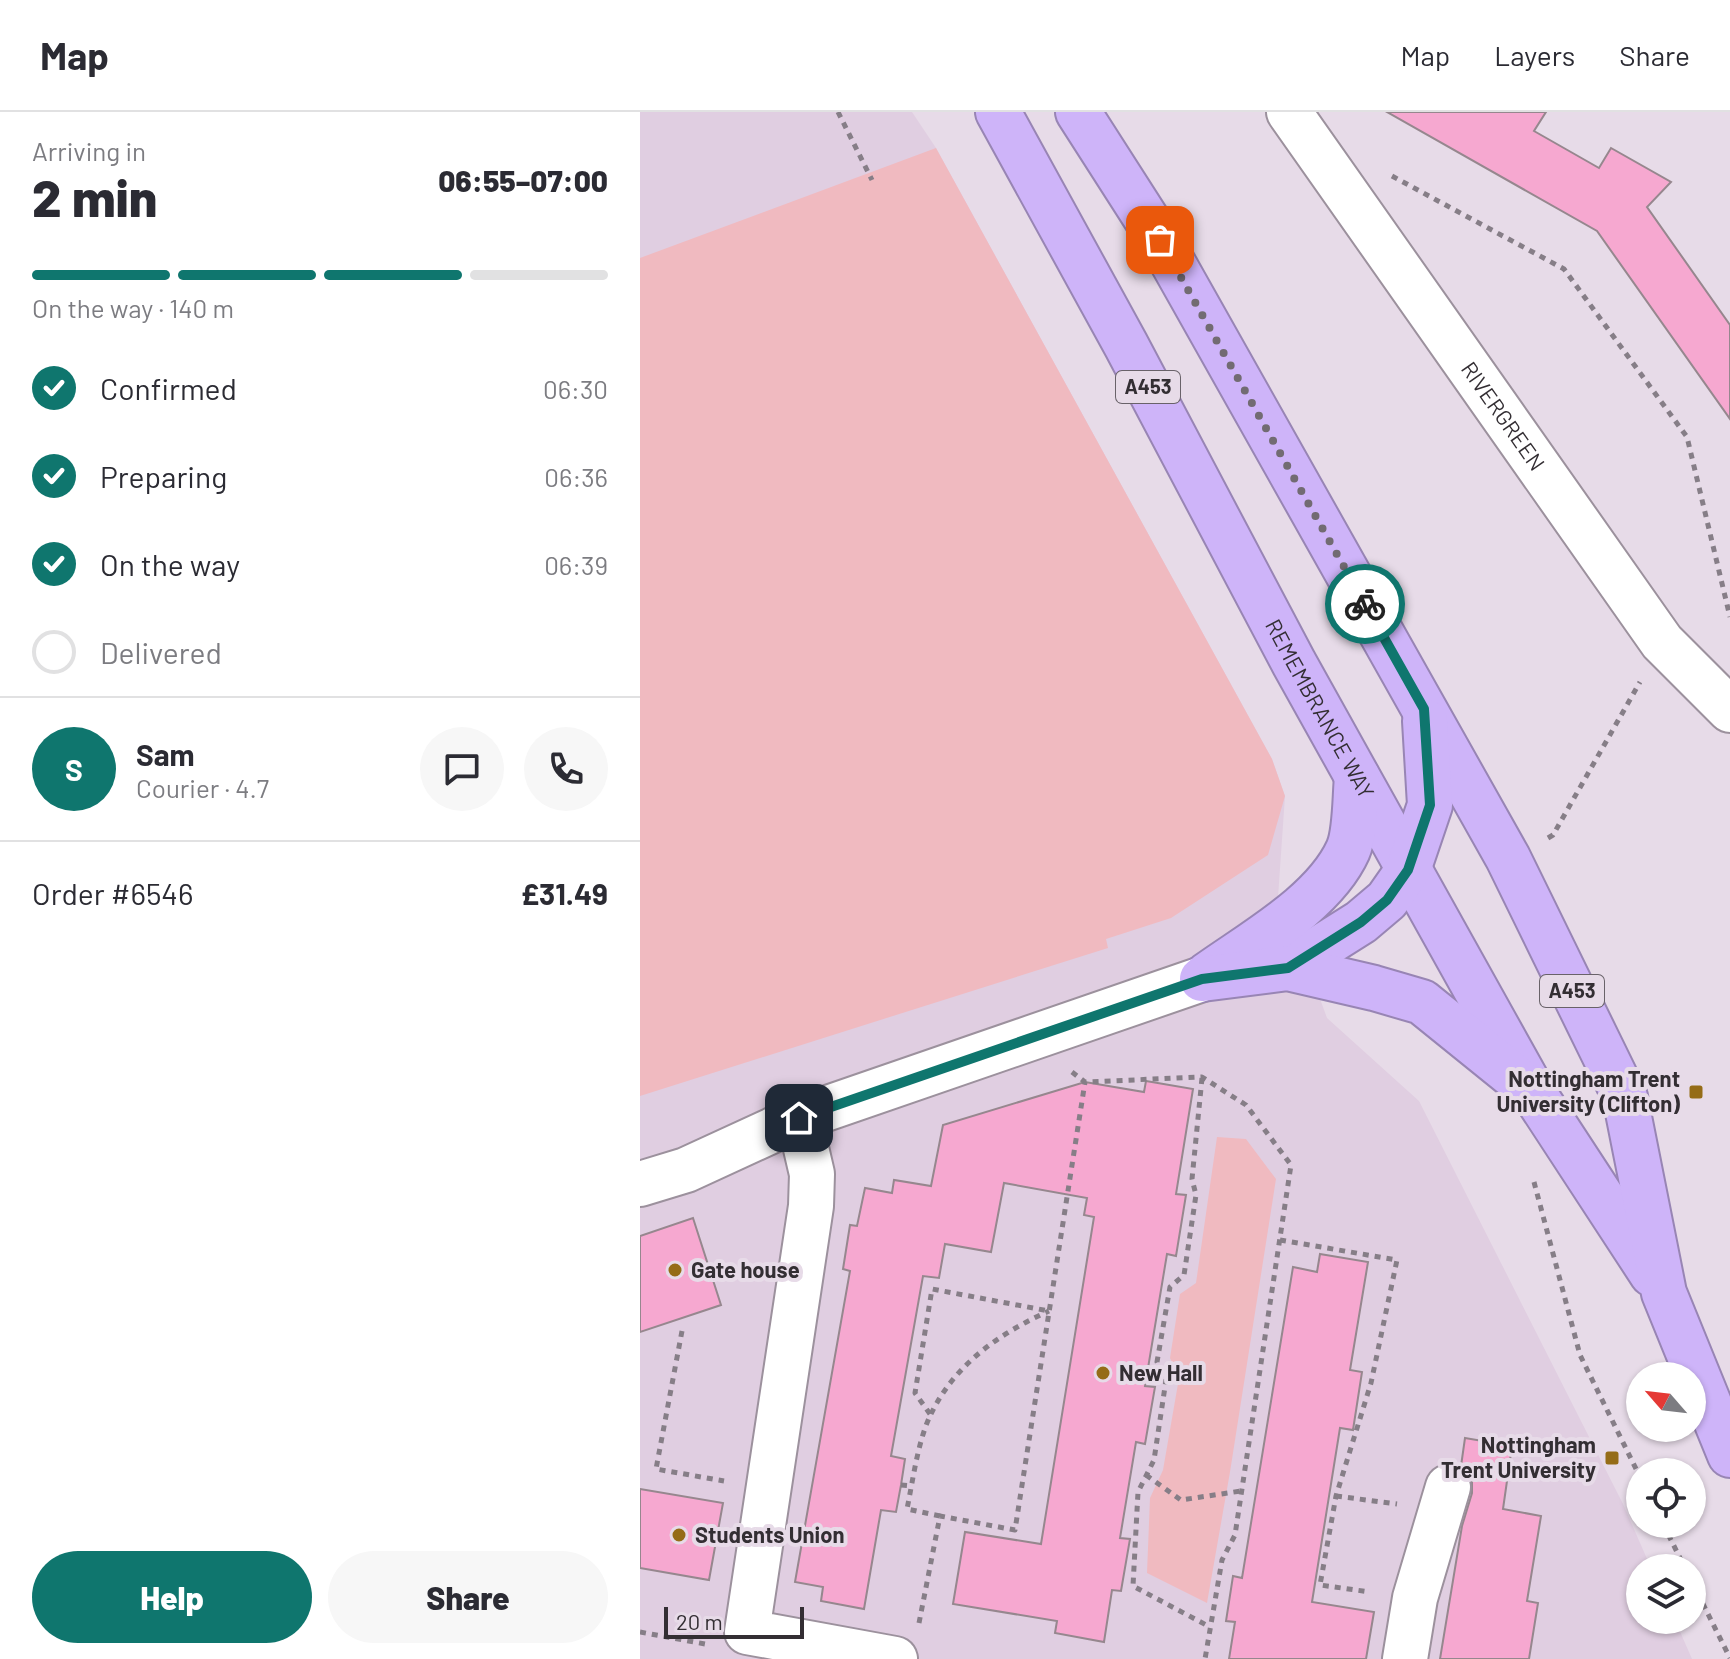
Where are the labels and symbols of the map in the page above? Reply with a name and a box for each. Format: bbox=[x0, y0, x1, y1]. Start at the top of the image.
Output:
pin bbox=[1126, 206, 1194, 274]
street label: RIVERGREEN bbox=[1457, 356, 1551, 475]
road number: A453 bbox=[1116, 371, 1180, 403]
courier bbox=[1325, 564, 1405, 644]
street label: REMEMBRANCE WAY bbox=[1261, 614, 1381, 802]
road number: A453 bbox=[1540, 975, 1604, 1007]
place label: Nottingham Trent University (Clifton) bbox=[1496, 1065, 1680, 1116]
marker: Nottingham Trent University (Clifton) bbox=[1687, 1083, 1705, 1101]
pin bbox=[765, 1084, 833, 1152]
place label: Gate house bbox=[691, 1256, 800, 1282]
marker: Gate house bbox=[666, 1261, 684, 1279]
place label: New Hall bbox=[1119, 1359, 1203, 1385]
north arrow bbox=[1626, 1362, 1706, 1442]
marker: New Hall bbox=[1094, 1364, 1112, 1382]
place label: Nottingham Trent University bbox=[1441, 1431, 1596, 1482]
marker: Nottingham Trent University bbox=[1603, 1449, 1621, 1467]
place label: Students Union bbox=[695, 1521, 845, 1547]
marker: Students Union bbox=[670, 1526, 688, 1544]
scale bar bbox=[664, 1603, 804, 1639]

